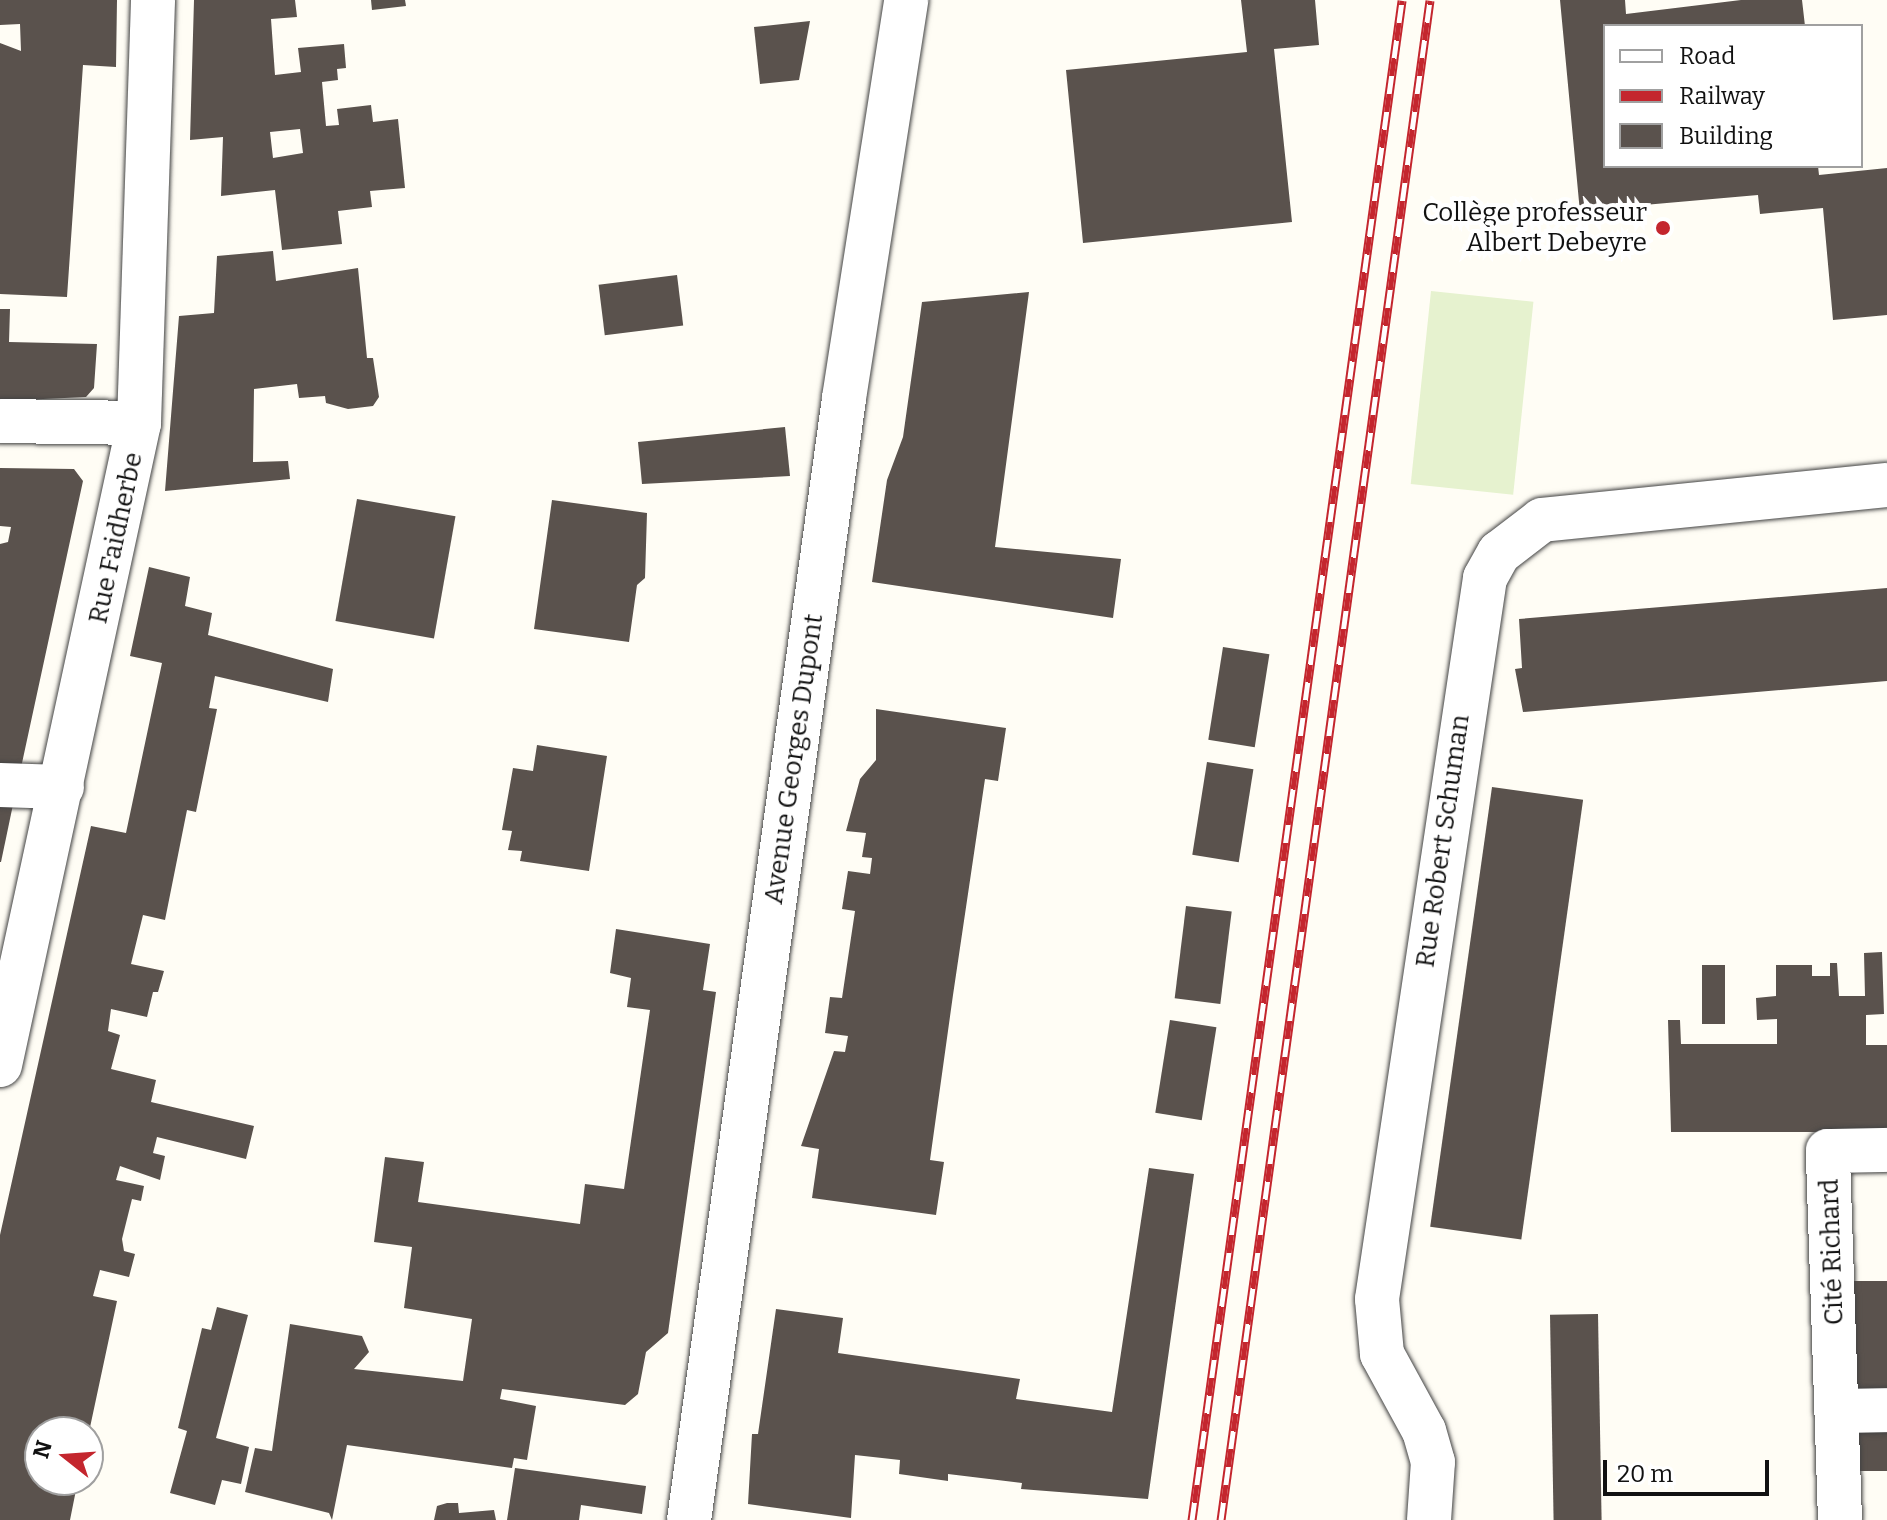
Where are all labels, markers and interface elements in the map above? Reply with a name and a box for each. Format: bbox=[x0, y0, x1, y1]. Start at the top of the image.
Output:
legend bbox=[1603, 24, 1863, 168]
text: Road bbox=[1679, 42, 1735, 70]
text: Railway bbox=[1679, 82, 1765, 110]
text: Building bbox=[1679, 122, 1773, 150]
place label: Collège professeur Albert Debeyre bbox=[1422, 197, 1647, 258]
marker: Collège professeur Albert Debeyre bbox=[1654, 219, 1672, 237]
street label: Rue Faidherbe bbox=[83, 450, 149, 626]
street label: Avenue Georges Dupont bbox=[758, 612, 830, 906]
street label: Rue Robert Schuman bbox=[1410, 713, 1476, 969]
street label: Cité Richard bbox=[1814, 1178, 1850, 1326]
north arrow bbox=[24, 1416, 104, 1496]
text: N bbox=[27, 1437, 58, 1461]
scale bar bbox=[1607, 1444, 1773, 1494]
text: 20 m bbox=[1617, 1460, 1673, 1488]

